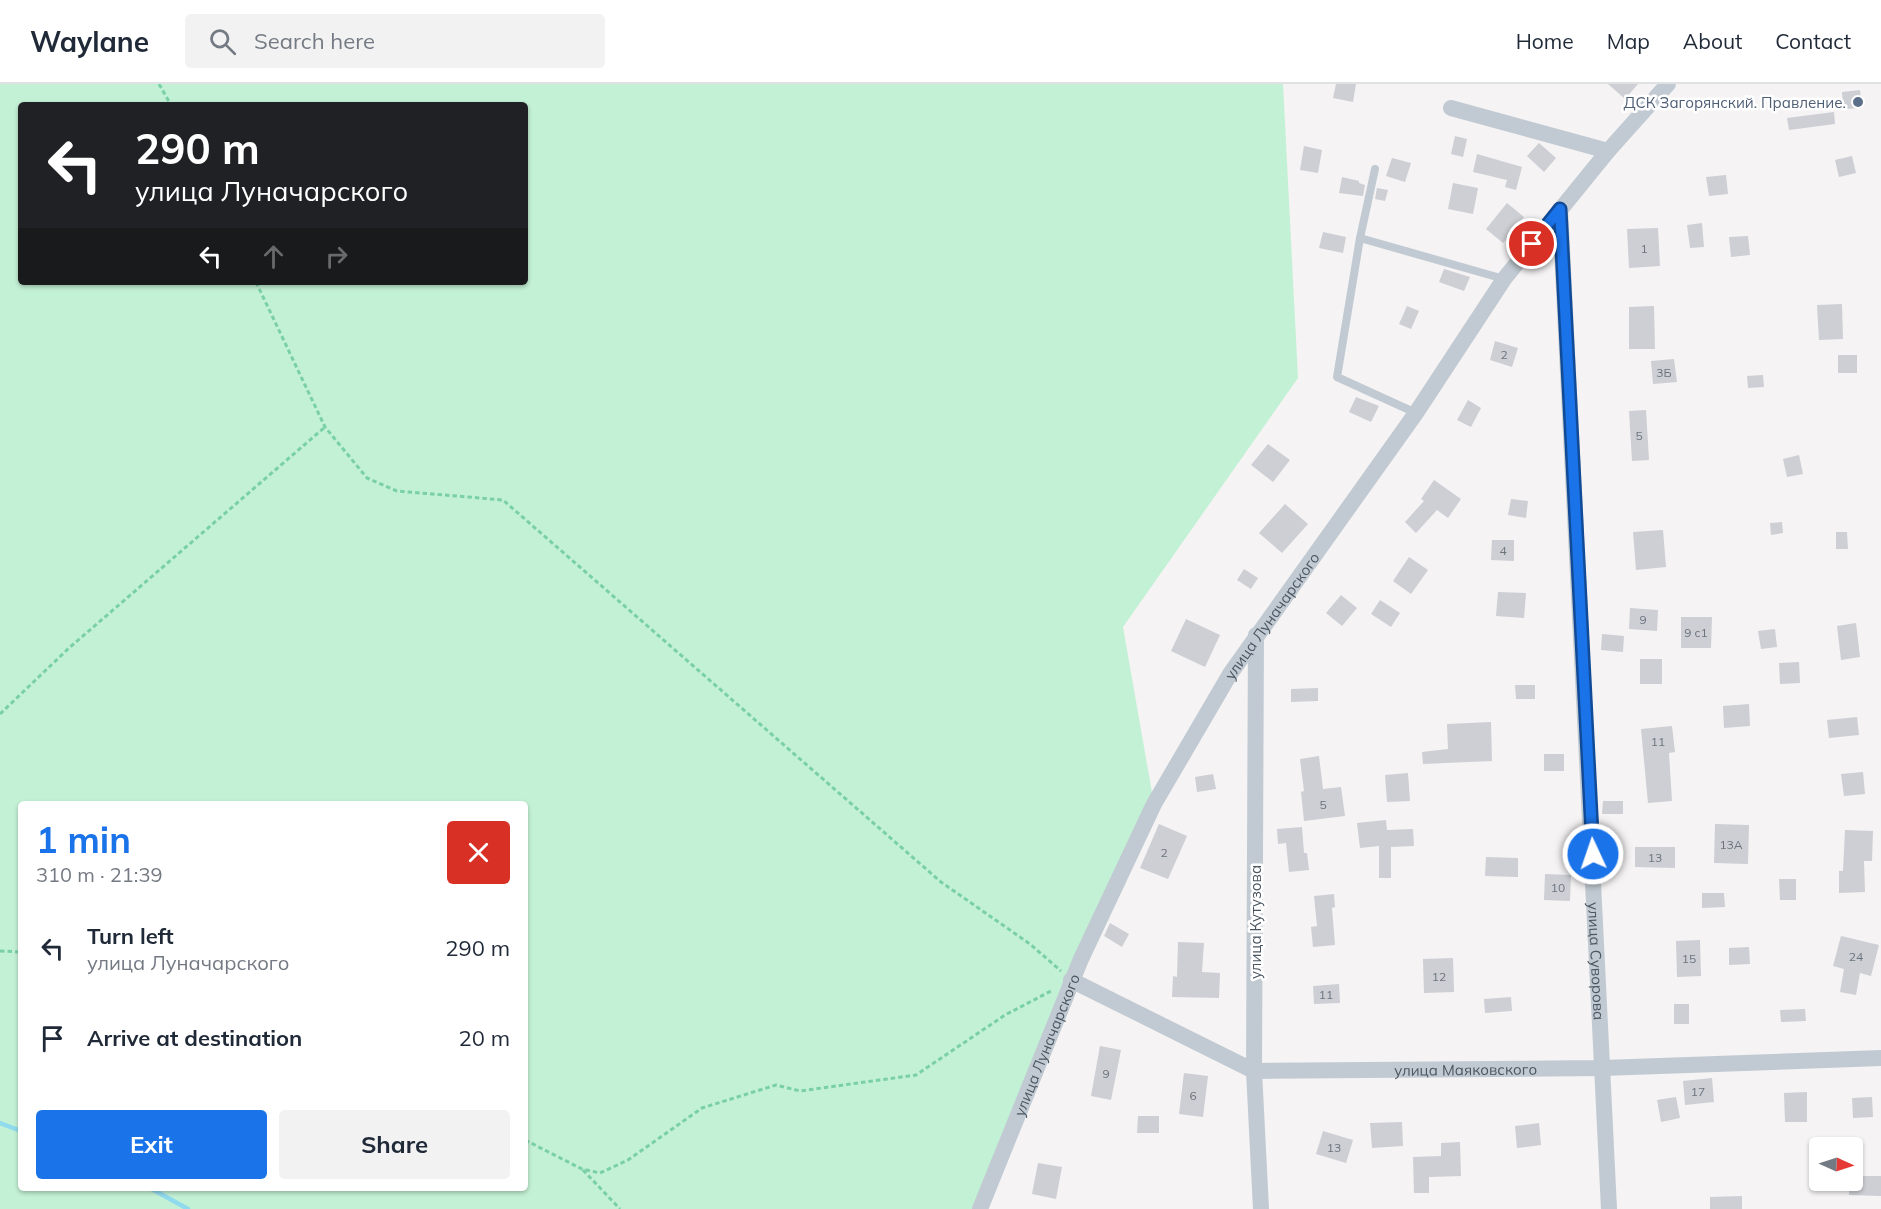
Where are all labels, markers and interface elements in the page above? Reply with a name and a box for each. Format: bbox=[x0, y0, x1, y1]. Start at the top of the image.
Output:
search box bbox=[185, 14, 605, 68]
text: Waylane bbox=[30, 24, 149, 59]
icon: search bbox=[206, 25, 239, 58]
text: Search here bbox=[254, 27, 375, 55]
text: Home bbox=[1516, 28, 1574, 54]
text: Map bbox=[1607, 28, 1650, 54]
text: About bbox=[1683, 28, 1742, 54]
text: Contact bbox=[1775, 28, 1851, 54]
place label: ДСК Загорянский. Правление. bbox=[1624, 93, 1846, 112]
marker: ДСК Загорянский. Правление. bbox=[1851, 95, 1865, 109]
text: 290 m bbox=[135, 122, 260, 175]
icon: left bbox=[36, 126, 114, 204]
text: улица Луначарского bbox=[135, 174, 408, 208]
pin bbox=[1506, 218, 1557, 269]
icon: arrive bbox=[1515, 227, 1548, 260]
icon: left bbox=[194, 240, 227, 273]
icon: ahead bbox=[257, 240, 290, 273]
icon: right bbox=[320, 240, 353, 273]
house number: 1 bbox=[1640, 241, 1648, 256]
house number: 2 bbox=[1500, 347, 1508, 362]
house number: 3Б bbox=[1656, 365, 1672, 380]
house number: 5 bbox=[1635, 428, 1643, 443]
house number: 4 bbox=[1499, 543, 1507, 558]
street label: улица Луначарского bbox=[1220, 548, 1323, 683]
house number: 9 bbox=[1639, 612, 1647, 627]
house number: 9 с1 bbox=[1684, 625, 1708, 640]
house number: 11 bbox=[1651, 734, 1665, 749]
house number: 5 bbox=[1319, 797, 1327, 812]
text: 1 min bbox=[36, 817, 131, 862]
button: close bbox=[447, 821, 510, 884]
position arrow bbox=[1561, 822, 1625, 886]
house number: 13А bbox=[1719, 837, 1743, 852]
house number: 2 bbox=[1160, 845, 1168, 860]
house number: 13 bbox=[1648, 850, 1662, 865]
text: 310 m · 21:39 bbox=[36, 862, 162, 887]
street label: улица Кутузова bbox=[1246, 865, 1265, 979]
house number: 10 bbox=[1551, 880, 1565, 895]
street label: улица Суворова bbox=[1584, 902, 1609, 1021]
text: Turn left bbox=[87, 922, 174, 950]
icon: left bbox=[36, 932, 69, 965]
text: 290 m bbox=[445, 934, 510, 962]
house number: 24 bbox=[1849, 949, 1863, 964]
text: улица Луначарского bbox=[87, 950, 289, 975]
house number: 15 bbox=[1682, 951, 1696, 966]
house number: 12 bbox=[1432, 969, 1446, 984]
street label: улица Луначарского bbox=[1009, 971, 1084, 1119]
house number: 11 bbox=[1319, 987, 1333, 1002]
icon: arrive bbox=[36, 1022, 69, 1055]
text: Arrive at destination bbox=[87, 1024, 302, 1052]
text: 20 m bbox=[459, 1024, 510, 1052]
street label: улица Маяковского bbox=[1394, 1059, 1537, 1079]
house number: 9 bbox=[1102, 1066, 1110, 1081]
house number: 17 bbox=[1691, 1084, 1705, 1099]
house number: 6 bbox=[1189, 1088, 1197, 1103]
button: Exit bbox=[36, 1110, 267, 1179]
button: Share bbox=[279, 1110, 510, 1179]
north arrow bbox=[1809, 1137, 1863, 1191]
map controls bbox=[1809, 1137, 1863, 1191]
house number: 13 bbox=[1327, 1140, 1341, 1155]

